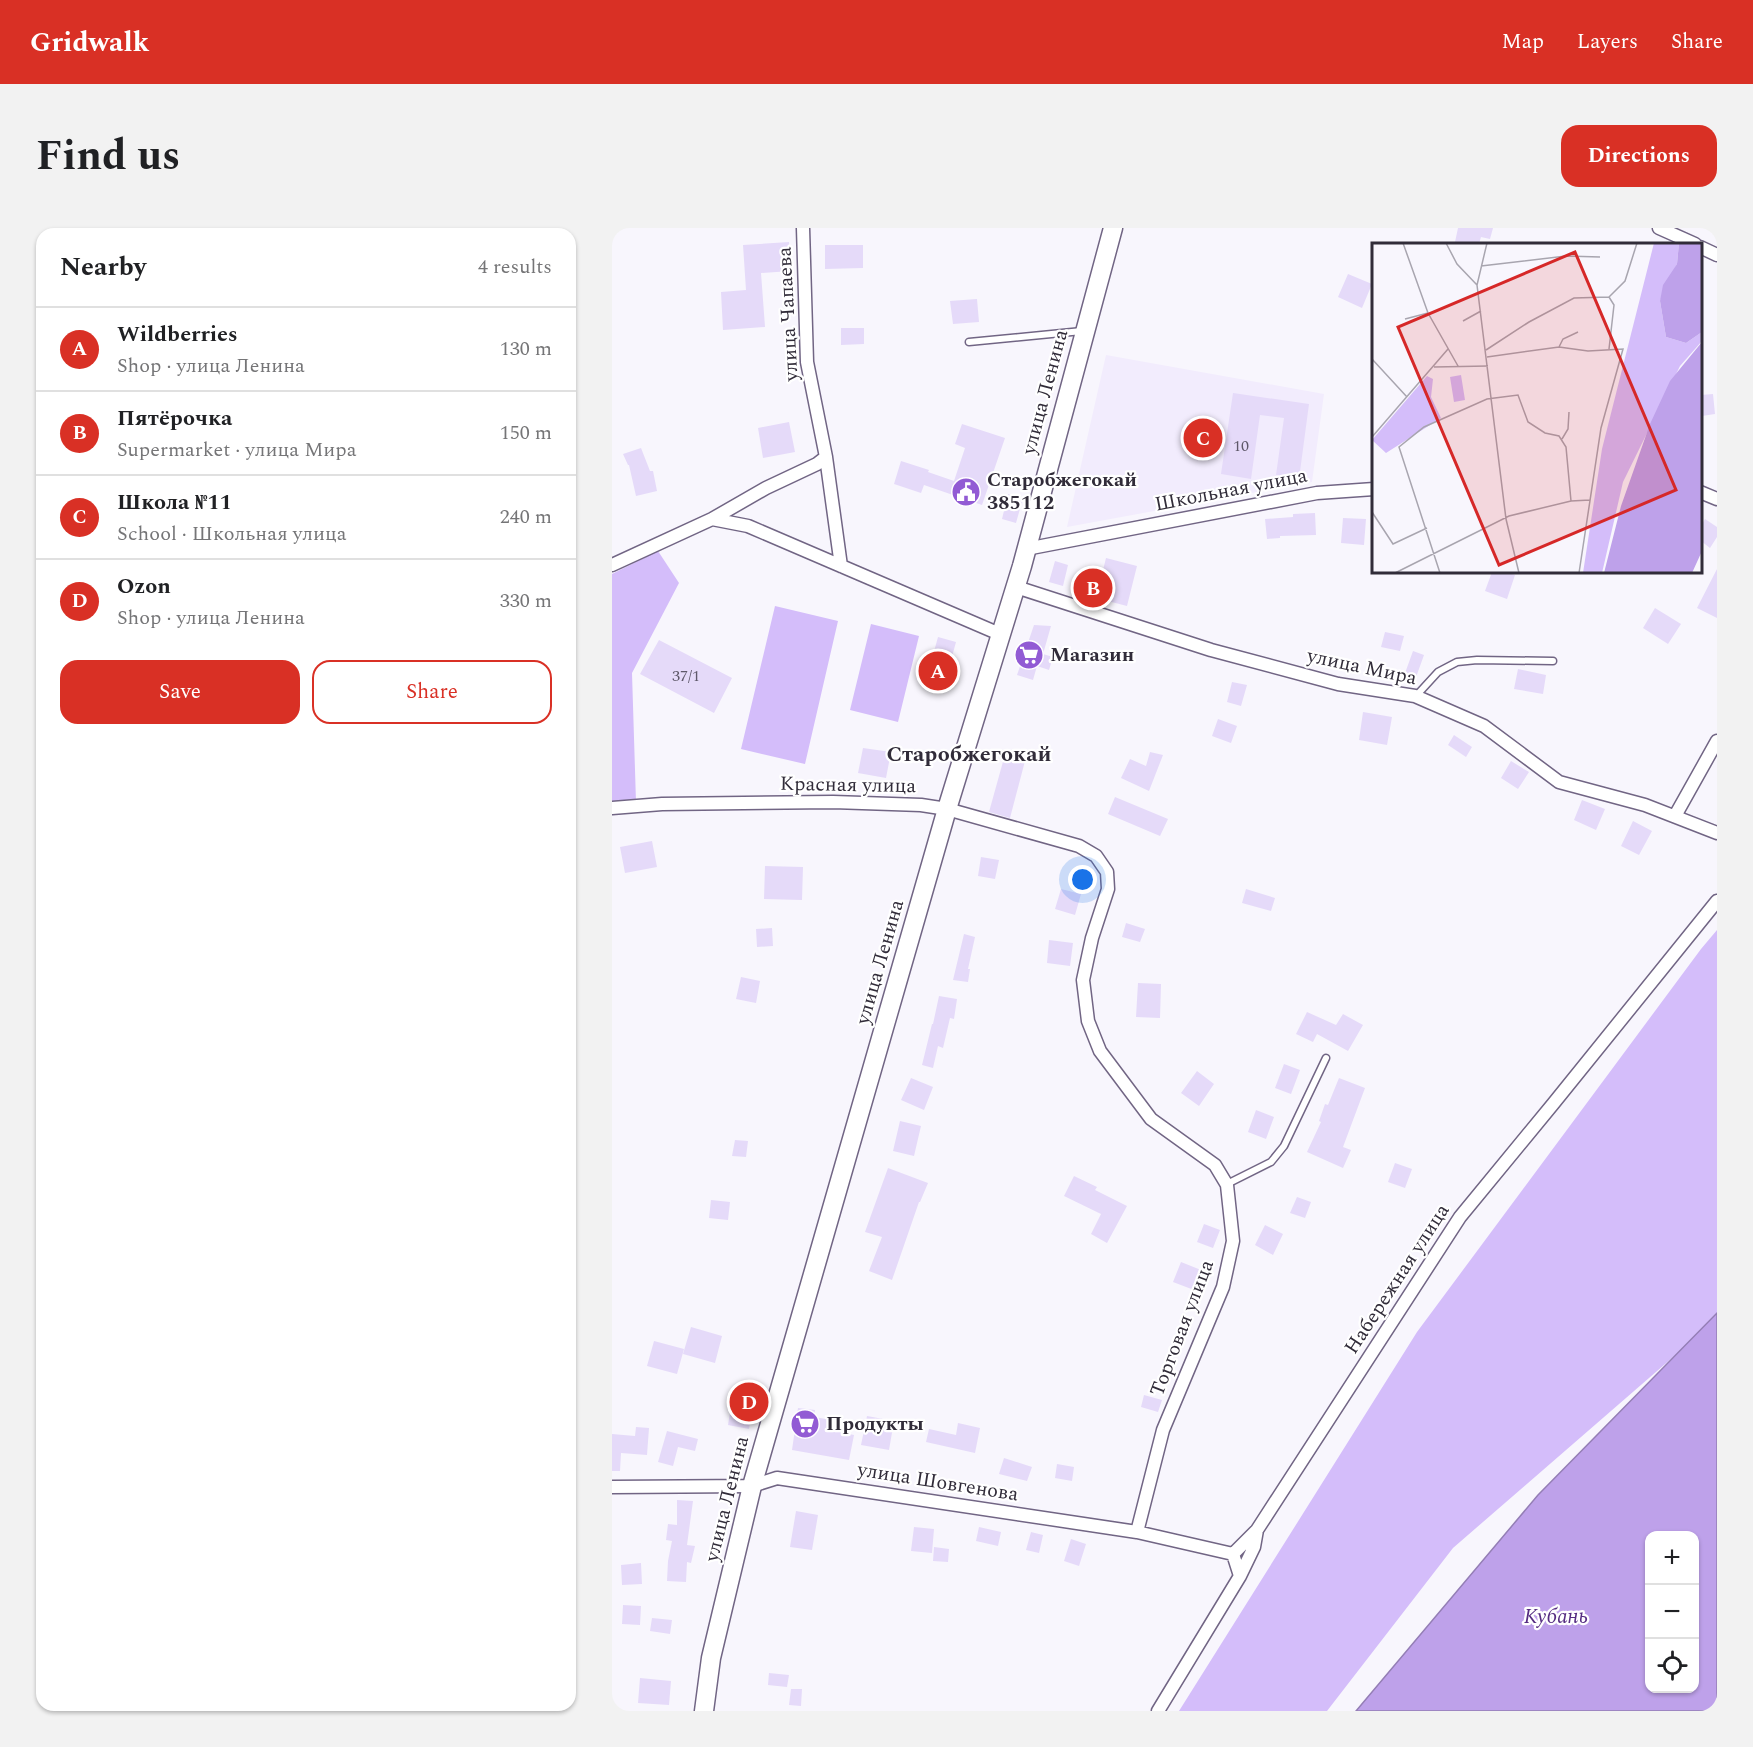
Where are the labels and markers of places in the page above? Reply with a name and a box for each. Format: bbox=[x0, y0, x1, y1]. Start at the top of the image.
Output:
pin: C bbox=[1184, 416, 1222, 460]
place label: Старобжегокай 385112 bbox=[987, 465, 1137, 518]
public building icon: Старобжегокай 385112 bbox=[950, 476, 982, 508]
pin: B bbox=[1074, 566, 1112, 610]
supermarket icon: Магазин bbox=[1013, 639, 1045, 671]
place label: Магазин bbox=[1050, 640, 1134, 670]
pin: A bbox=[918, 648, 958, 694]
pin: D bbox=[730, 1380, 768, 1424]
supermarket icon: Продукты bbox=[789, 1408, 821, 1440]
place label: Продукты bbox=[826, 1409, 924, 1439]

